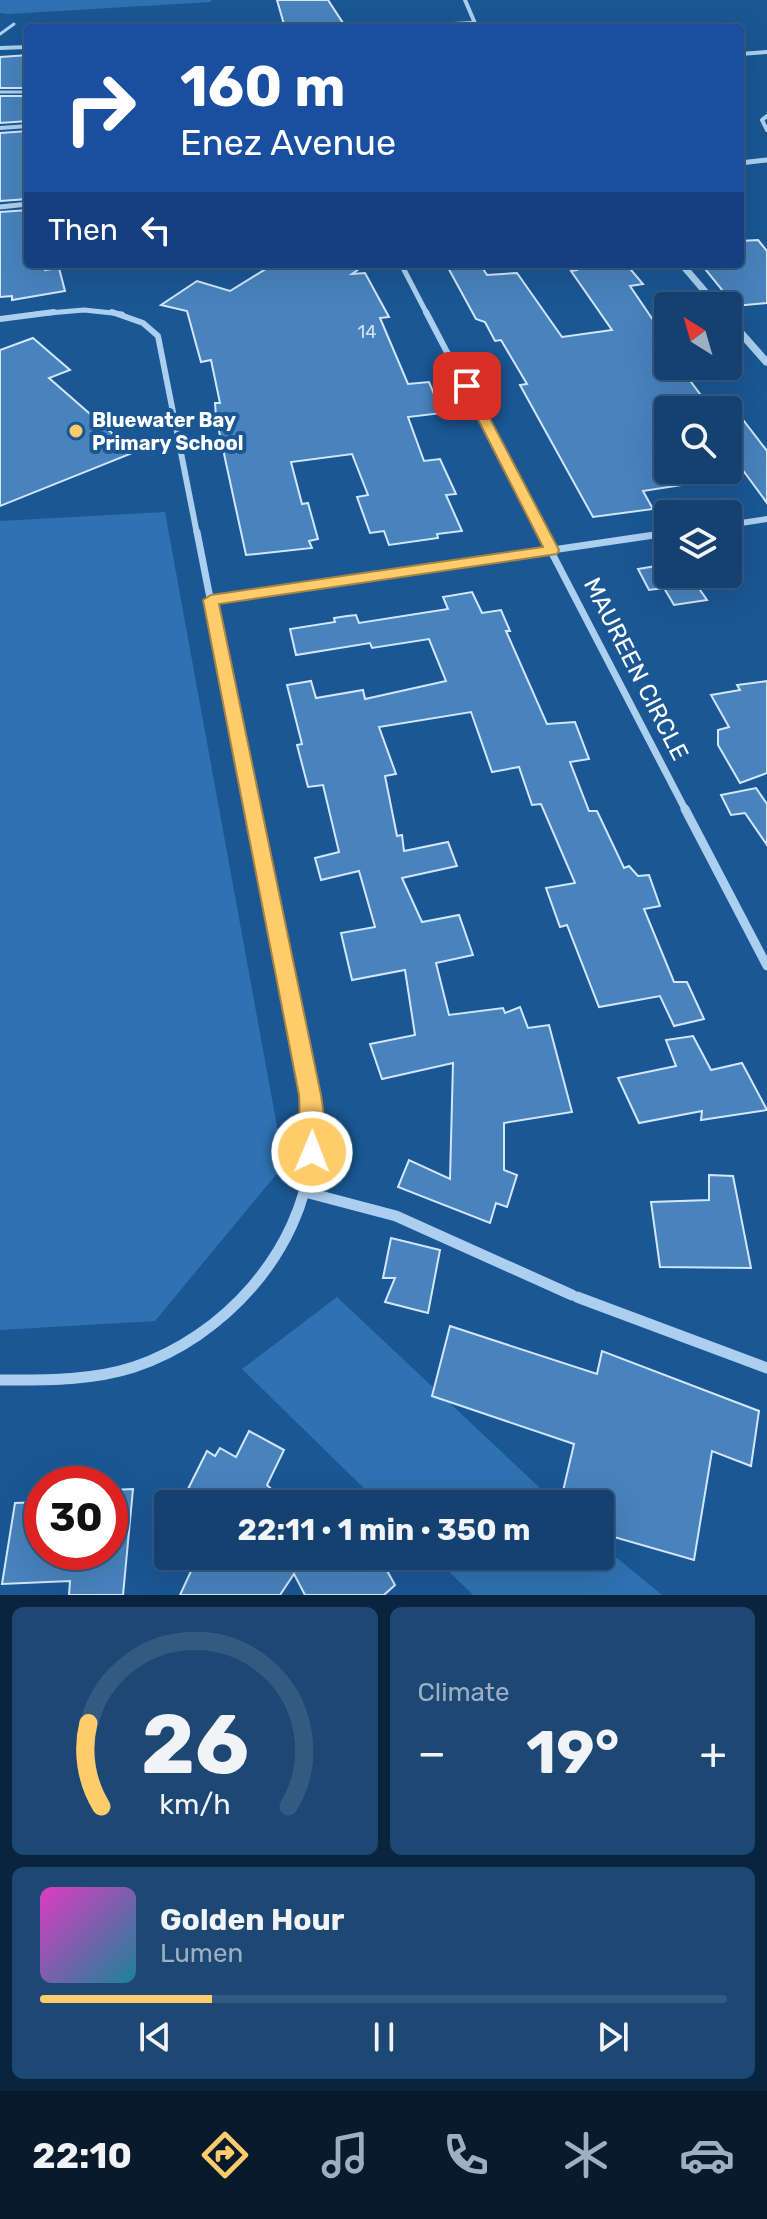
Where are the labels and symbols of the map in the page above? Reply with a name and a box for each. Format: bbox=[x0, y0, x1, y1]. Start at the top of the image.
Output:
north arrow bbox=[654, 292, 742, 380]
house number: 14 bbox=[358, 321, 376, 343]
pin bbox=[433, 352, 501, 420]
place label: Bluewater Bay Primary School bbox=[92, 408, 243, 455]
marker: Bluewater Bay Primary School bbox=[67, 422, 85, 440]
street label: MAUREEN CIRCLE bbox=[578, 573, 694, 765]
position arrow bbox=[270, 1110, 354, 1194]
speed limit sign: 30 bbox=[24, 1466, 128, 1570]

